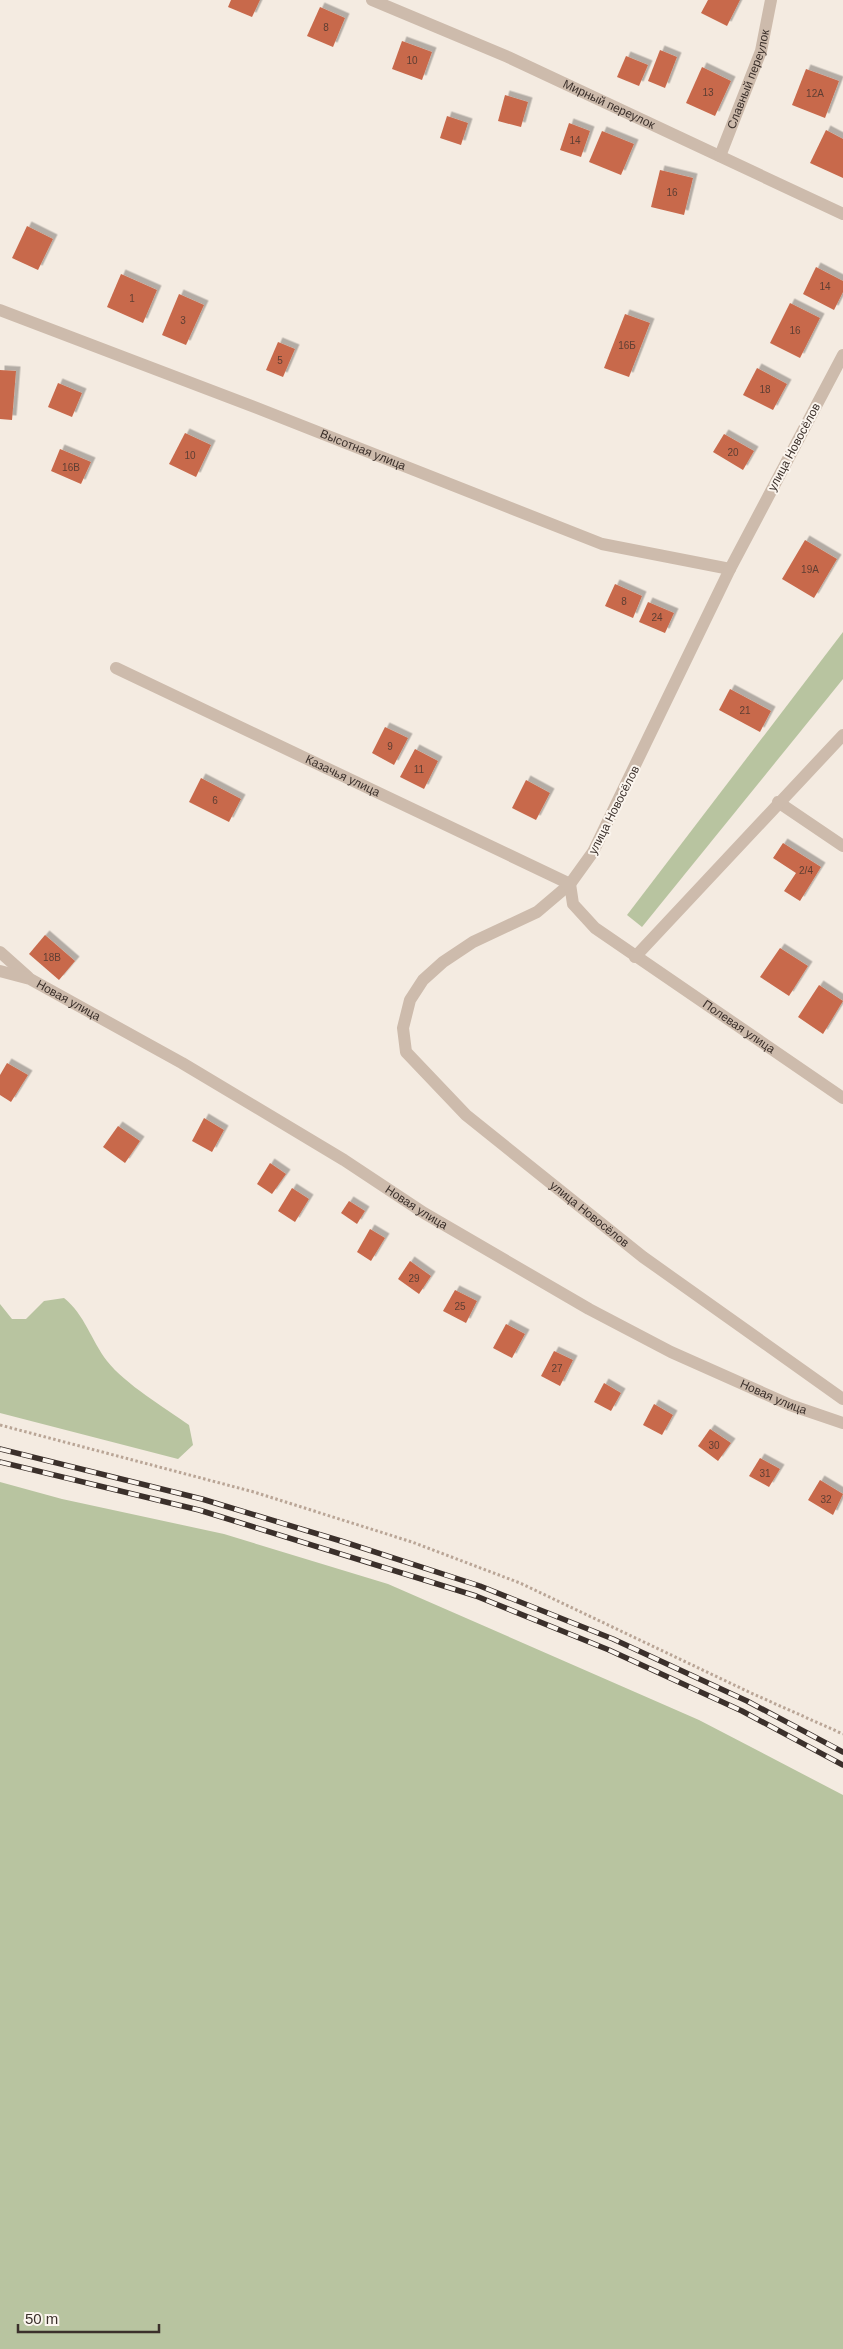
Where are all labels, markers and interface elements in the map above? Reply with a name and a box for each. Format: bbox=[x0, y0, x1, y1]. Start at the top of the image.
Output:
house number: 8 bbox=[323, 22, 329, 33]
street label: Славный переулок bbox=[724, 27, 772, 131]
house number: 10 bbox=[406, 55, 418, 66]
street label: Мирный переулок bbox=[561, 77, 658, 132]
house number: 13 bbox=[702, 87, 714, 98]
house number: 12А bbox=[806, 88, 824, 99]
house number: 14 bbox=[569, 135, 581, 146]
house number: 16 bbox=[666, 187, 678, 198]
house number: 14 bbox=[819, 281, 831, 292]
house number: 1 bbox=[129, 293, 135, 304]
house number: 3 bbox=[180, 315, 186, 326]
house number: 16 bbox=[789, 325, 801, 336]
house number: 16Б bbox=[618, 340, 636, 351]
house number: 5 bbox=[277, 355, 283, 366]
house number: 18 bbox=[759, 384, 771, 395]
street label: улица Новосёлов bbox=[765, 401, 823, 493]
street label: Высотная улица bbox=[318, 427, 408, 473]
house number: 20 bbox=[727, 447, 739, 458]
house number: 10 bbox=[184, 450, 196, 461]
house number: 16В bbox=[62, 462, 80, 473]
house number: 19А bbox=[801, 564, 819, 575]
house number: 8 bbox=[621, 596, 627, 607]
house number: 24 bbox=[651, 612, 663, 623]
house number: 21 bbox=[739, 705, 751, 716]
house number: 9 bbox=[387, 741, 393, 752]
street label: Казачья улица bbox=[303, 752, 382, 800]
street label: улица Новосёлов bbox=[586, 763, 642, 857]
house number: 11 bbox=[414, 764, 425, 775]
house number: 6 bbox=[212, 795, 218, 806]
house number: 2/4 bbox=[799, 865, 813, 876]
house number: 18В bbox=[43, 952, 61, 963]
street label: Новая улица bbox=[34, 977, 103, 1024]
street label: Полевая улица bbox=[700, 997, 778, 1056]
street label: улица Новосёлов bbox=[547, 1178, 632, 1250]
street label: Новая улица bbox=[383, 1182, 450, 1232]
house number: 29 bbox=[408, 1273, 420, 1284]
house number: 25 bbox=[454, 1301, 466, 1312]
house number: 27 bbox=[551, 1363, 563, 1374]
street label: Новая улица bbox=[738, 1377, 809, 1417]
house number: 30 bbox=[708, 1440, 720, 1451]
house number: 31 bbox=[759, 1468, 771, 1479]
house number: 32 bbox=[820, 1494, 832, 1505]
scale bar bbox=[18, 2302, 159, 2334]
text: 50 m bbox=[25, 2310, 58, 2327]

